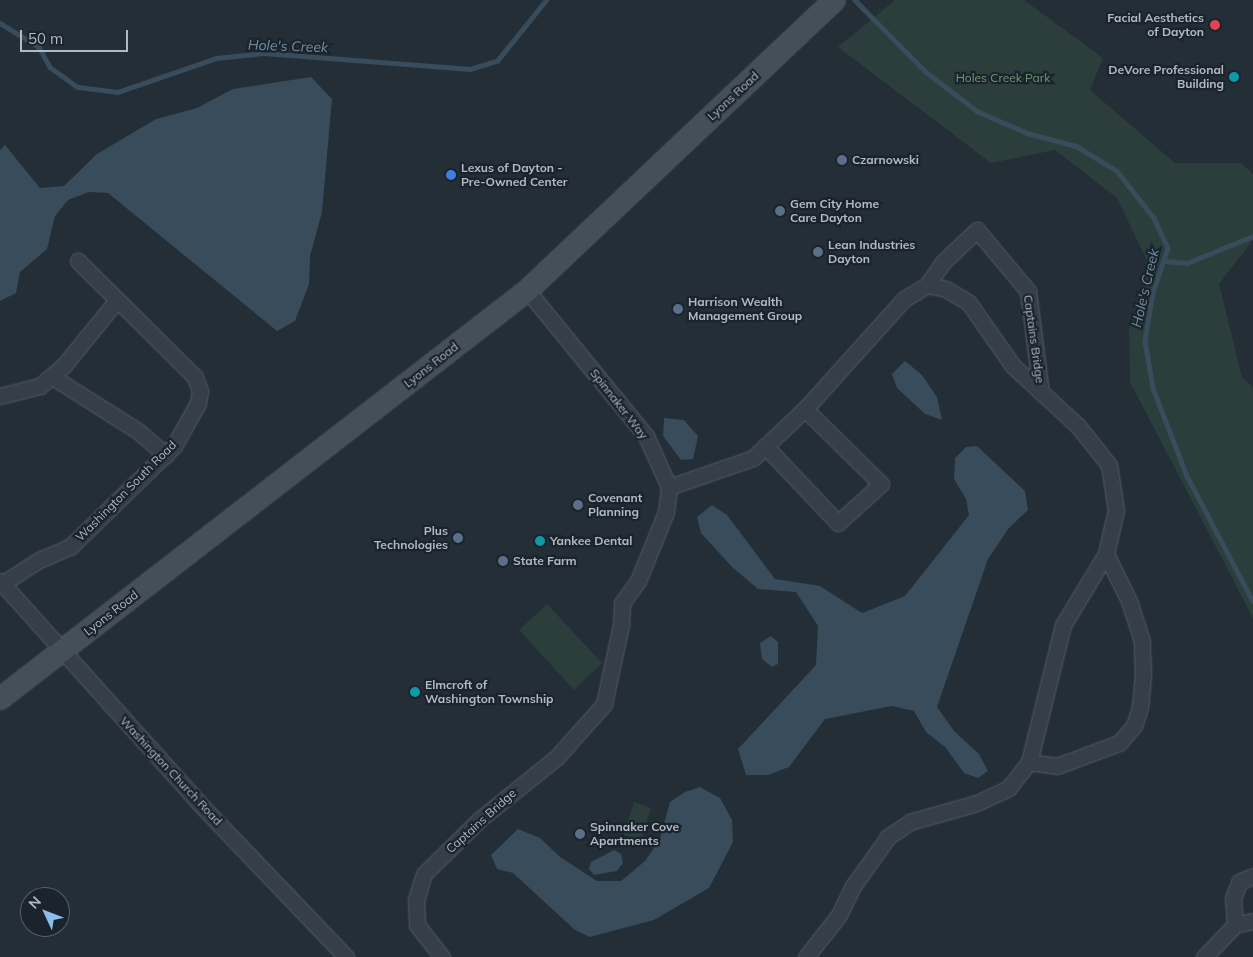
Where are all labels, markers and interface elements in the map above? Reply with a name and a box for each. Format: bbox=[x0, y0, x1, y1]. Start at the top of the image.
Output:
place label: Facial Aesthetics of Dayton bbox=[1107, 11, 1204, 39]
marker: Facial Aesthetics of Dayton bbox=[1208, 18, 1222, 32]
scale bar bbox=[22, 20, 130, 52]
text: 50 m bbox=[28, 29, 63, 48]
water label: Hole's Creek bbox=[248, 36, 328, 56]
place label: DeVore Professional Building bbox=[1108, 63, 1224, 91]
street label: Lyons Road bbox=[704, 69, 762, 123]
park label: Holes Creek Park bbox=[956, 71, 1050, 85]
marker: DeVore Professional Building bbox=[1228, 71, 1240, 83]
place label: Czarnowski bbox=[852, 153, 919, 167]
marker: Czarnowski bbox=[836, 154, 848, 166]
place label: Lexus of Dayton - Pre-Owned Center bbox=[461, 161, 567, 189]
marker: Lexus of Dayton - Pre-Owned Center bbox=[445, 169, 457, 181]
place label: Gem City Home Care Dayton bbox=[790, 197, 879, 225]
marker: Gem City Home Care Dayton bbox=[774, 205, 786, 217]
place label: Lean Industries Dayton bbox=[828, 238, 915, 266]
marker: Lean Industries Dayton bbox=[812, 246, 824, 258]
water label: Hole's Creek bbox=[1128, 247, 1162, 329]
street label: Captains Bridge bbox=[1021, 294, 1047, 384]
place label: Harrison Wealth Management Group bbox=[688, 295, 802, 323]
marker: Harrison Wealth Management Group bbox=[672, 303, 684, 315]
street label: Lyons Road bbox=[401, 339, 461, 391]
street label: Spinnaker Way bbox=[587, 366, 651, 442]
street label: Washington South Road bbox=[73, 438, 179, 544]
place label: Covenant Planning bbox=[588, 491, 642, 519]
marker: Covenant Planning bbox=[572, 499, 584, 511]
place label: Plus Technologies bbox=[374, 524, 448, 552]
marker: Plus Technologies bbox=[452, 532, 464, 544]
place label: Yankee Dental bbox=[550, 534, 632, 548]
marker: Yankee Dental bbox=[534, 535, 546, 547]
place label: State Farm bbox=[513, 554, 577, 568]
marker: State Farm bbox=[497, 555, 509, 567]
street label: Lyons Road bbox=[81, 587, 141, 639]
place label: Elmcroft of Washington Township bbox=[425, 678, 553, 706]
marker: Elmcroft of Washington Township bbox=[409, 686, 421, 698]
street label: Washington Church Road bbox=[117, 714, 225, 828]
street label: Captains Bridge bbox=[443, 786, 519, 856]
place label: Spinnaker Cove Apartments bbox=[590, 820, 679, 848]
marker: Spinnaker Cove Apartments bbox=[574, 828, 586, 840]
north arrow bbox=[20, 887, 70, 937]
text: N bbox=[25, 892, 45, 912]

